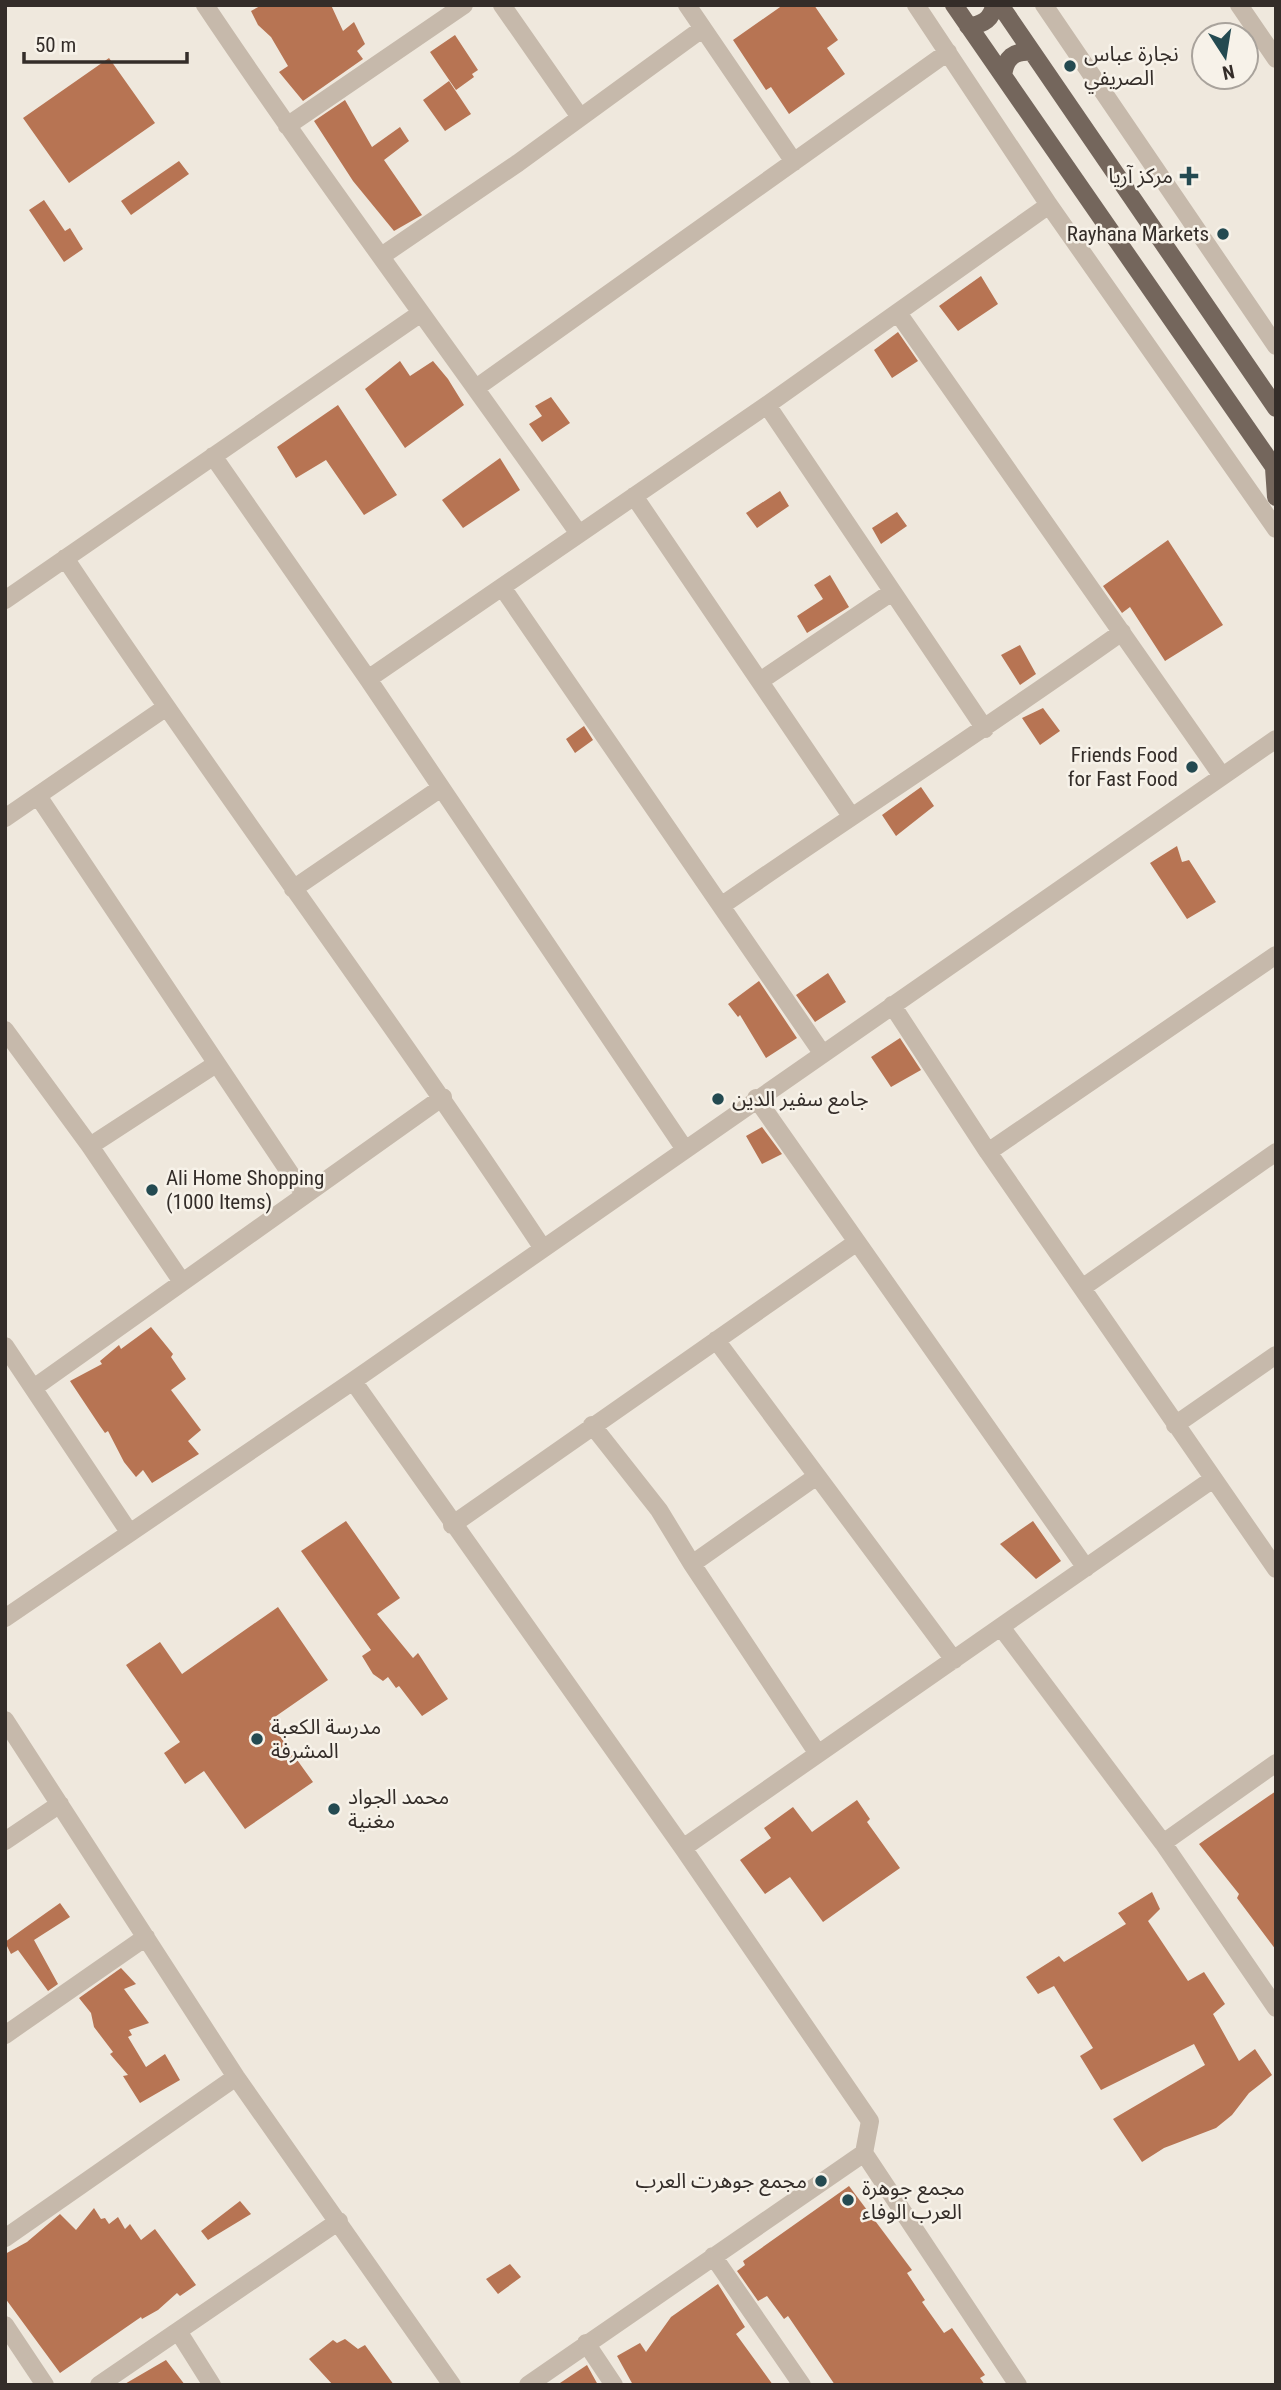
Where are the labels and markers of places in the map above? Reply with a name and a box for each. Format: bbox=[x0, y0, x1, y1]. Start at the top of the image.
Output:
place label: نجارة عباس الصريفي bbox=[1084, 42, 1179, 94]
marker: نجارة عباس الصريفي bbox=[1062, 58, 1078, 74]
place label: مركز آريا bbox=[1108, 164, 1173, 188]
marker: مركز آريا bbox=[1179, 166, 1199, 186]
place label: Rayhana Markets bbox=[1067, 222, 1209, 246]
marker: Rayhana Markets bbox=[1215, 226, 1231, 242]
place label: Friends Food for Fast Food bbox=[1068, 743, 1178, 791]
marker: Friends Food for Fast Food bbox=[1184, 759, 1200, 775]
place label: جامع سفير الدين bbox=[732, 1087, 869, 1114]
marker: جامع سفير الدين bbox=[710, 1091, 726, 1107]
place label: Ali Home Shopping (1000 Items) bbox=[166, 1166, 324, 1214]
marker: Ali Home Shopping (1000 Items) bbox=[144, 1182, 160, 1198]
place label: مدرسة الكعبة المشرفة bbox=[271, 1715, 381, 1763]
marker: مدرسة الكعبة المشرفة bbox=[249, 1731, 265, 1747]
place label: محمد الجواد مغنية bbox=[348, 1785, 449, 1833]
marker: محمد الجواد مغنية bbox=[326, 1801, 342, 1817]
place label: مجمع جوهرت العرب bbox=[636, 2169, 807, 2196]
marker: مجمع جوهرت العرب bbox=[813, 2173, 829, 2189]
place label: مجمع جوهرة العرب الوفاء bbox=[862, 2176, 965, 2224]
marker: مجمع جوهرة العرب الوفاء bbox=[840, 2192, 856, 2208]

